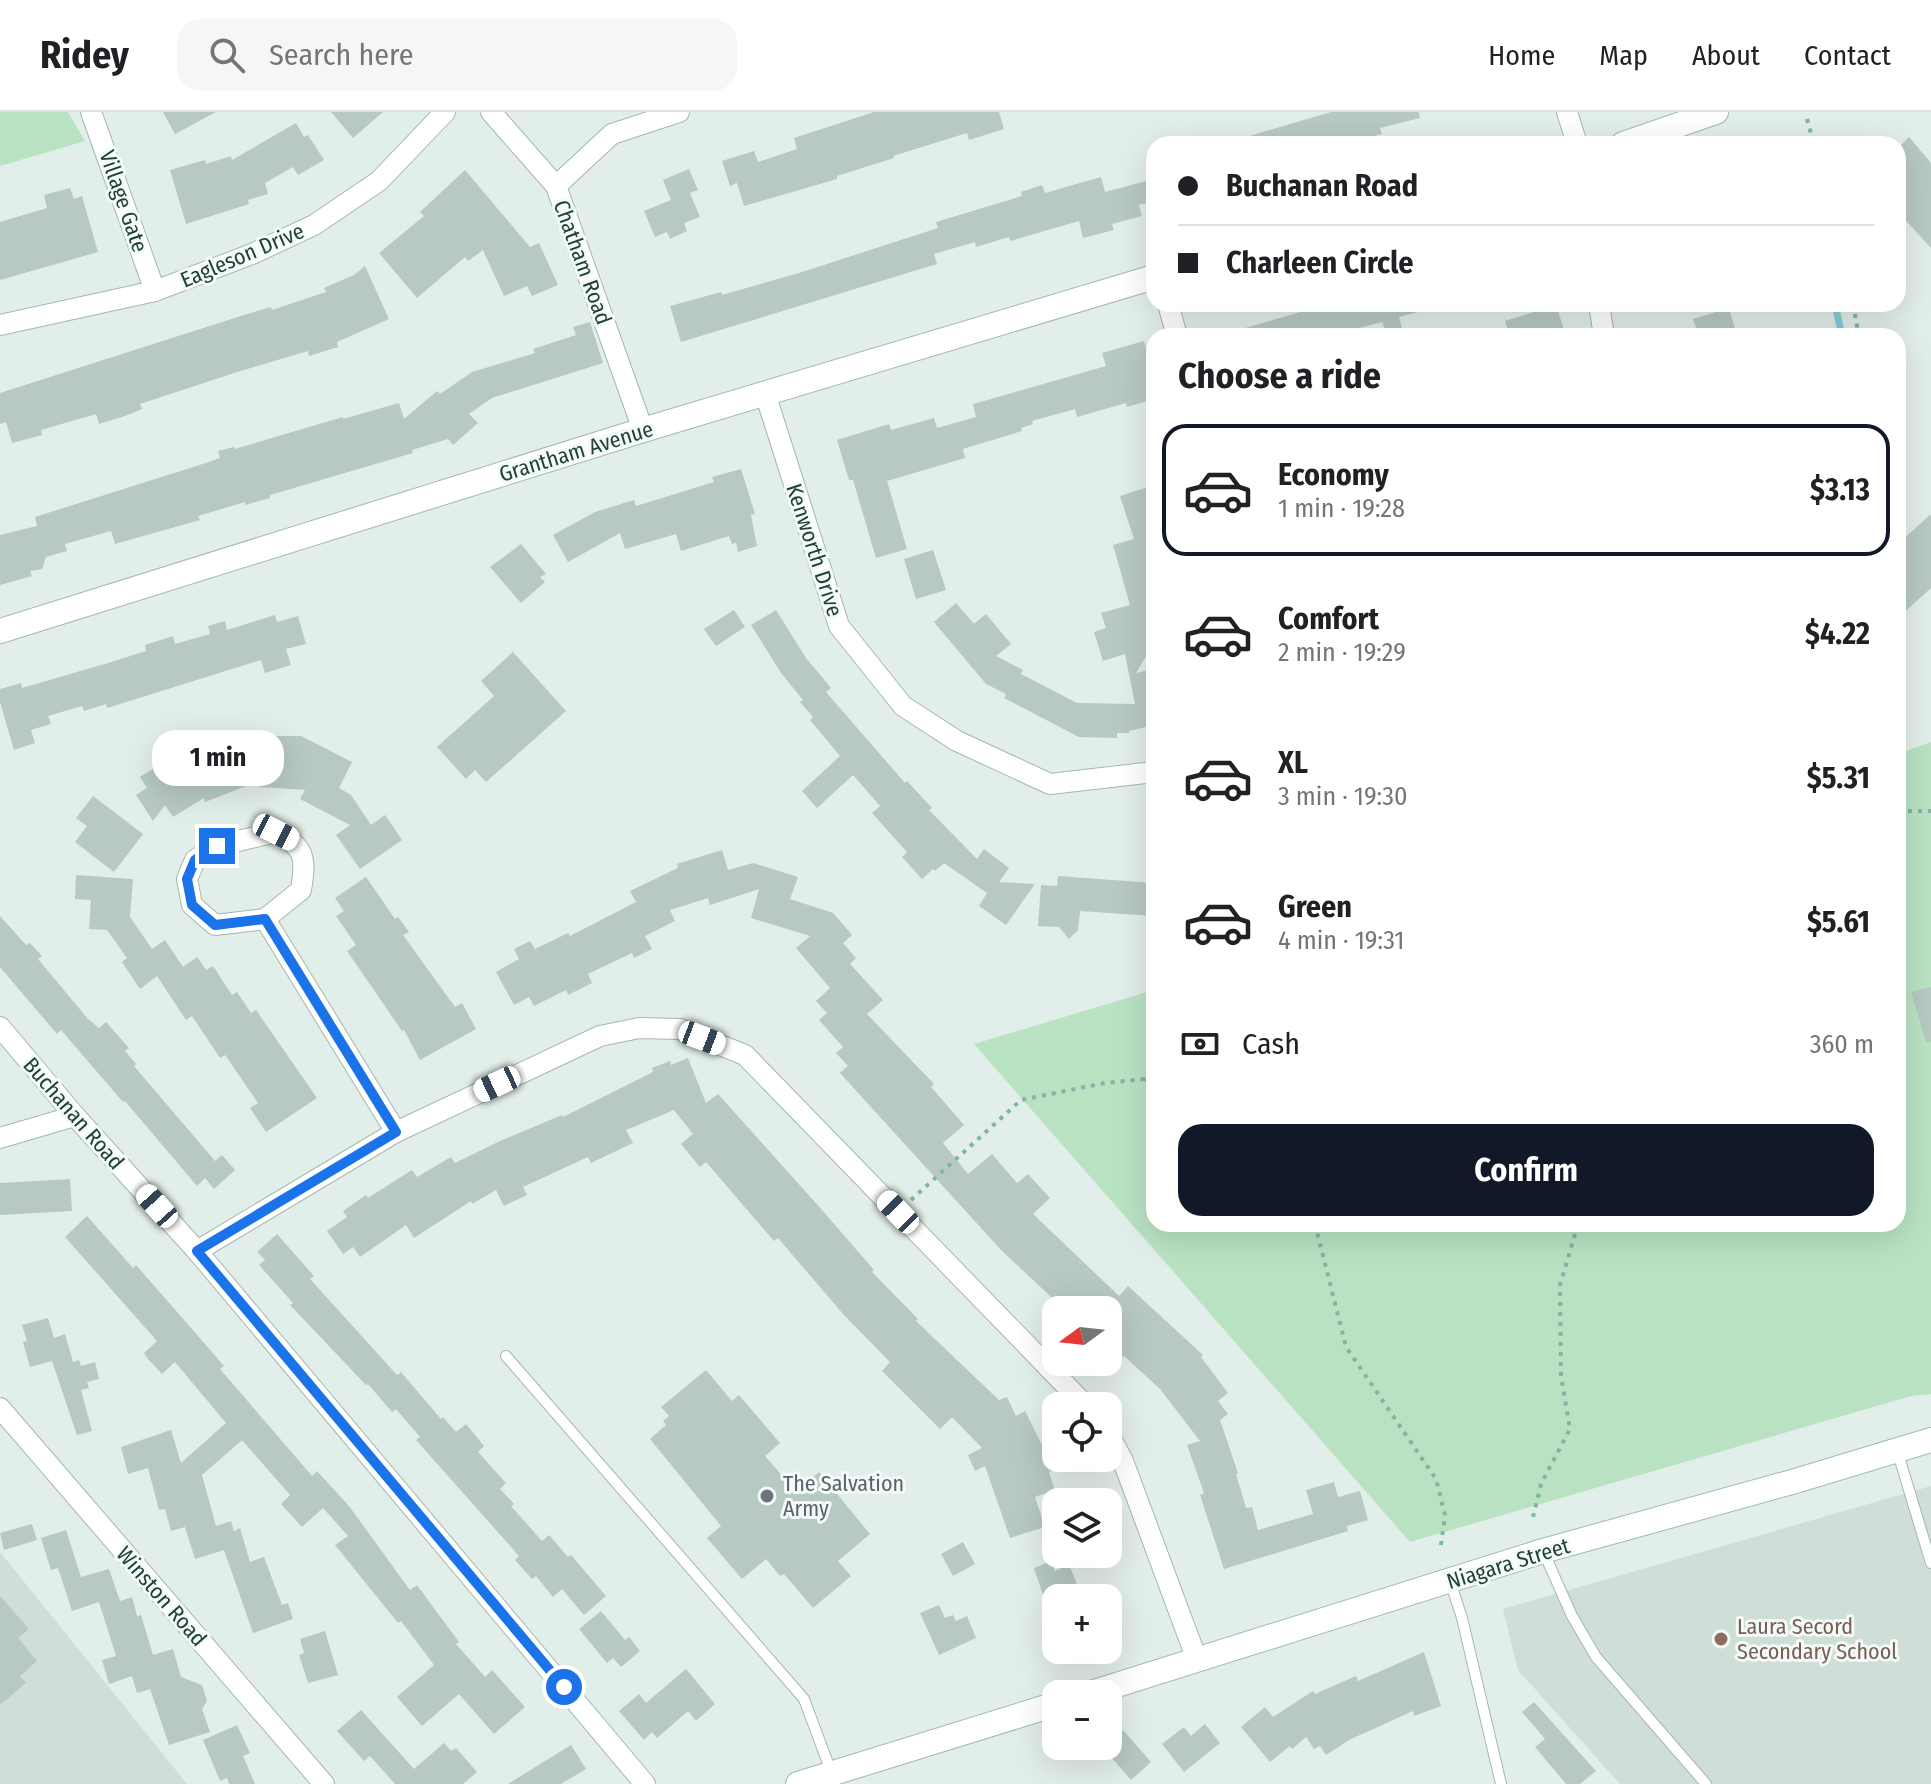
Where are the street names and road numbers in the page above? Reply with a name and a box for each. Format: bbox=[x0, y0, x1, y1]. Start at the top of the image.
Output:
street label: Village Gate bbox=[94, 147, 154, 256]
street label: Chatham Road bbox=[548, 196, 618, 328]
street label: Eagleson Drive bbox=[176, 217, 308, 294]
street label: Grantham Avenue bbox=[496, 415, 656, 488]
street label: Kenworth Drive bbox=[780, 480, 849, 620]
street label: Buchanan Road bbox=[17, 1052, 130, 1175]
street label: Niagara Street bbox=[1443, 1532, 1574, 1595]
street label: Winston Road bbox=[111, 1541, 212, 1652]

